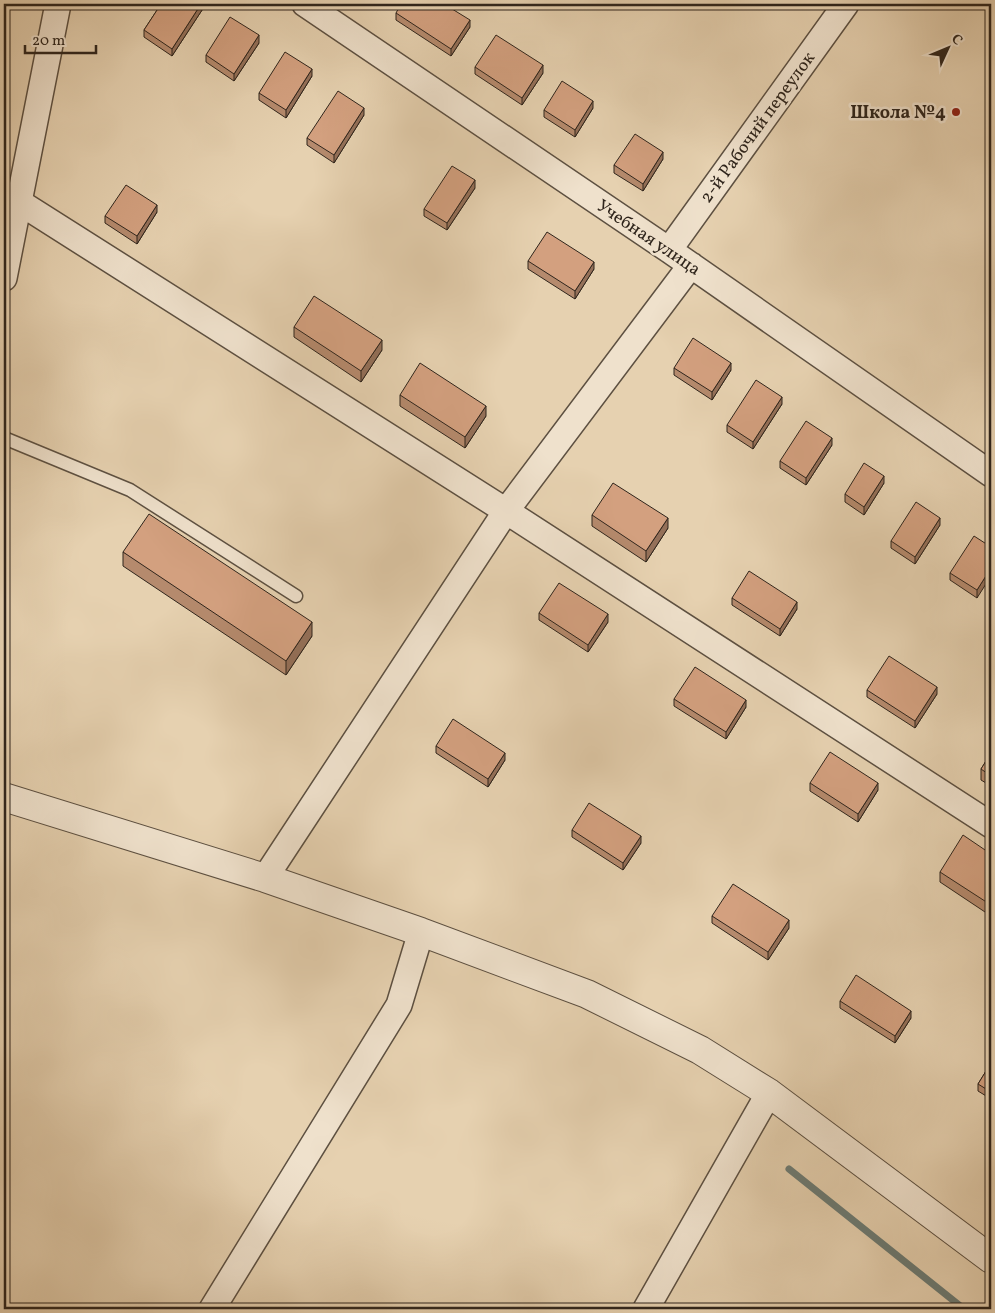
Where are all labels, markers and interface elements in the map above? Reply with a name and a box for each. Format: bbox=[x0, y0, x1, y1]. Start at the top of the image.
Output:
scale bar bbox=[25, 22, 96, 54]
north arrow bbox=[922, 22, 972, 72]
text: С bbox=[946, 30, 966, 50]
text: 20 m bbox=[32, 31, 65, 52]
street label: 2-й Рабочий переулок bbox=[695, 47, 822, 209]
place label: Школа №4 bbox=[850, 101, 946, 126]
marker: Школа №4 bbox=[950, 106, 962, 118]
street label: Учебная улица bbox=[591, 194, 705, 282]

